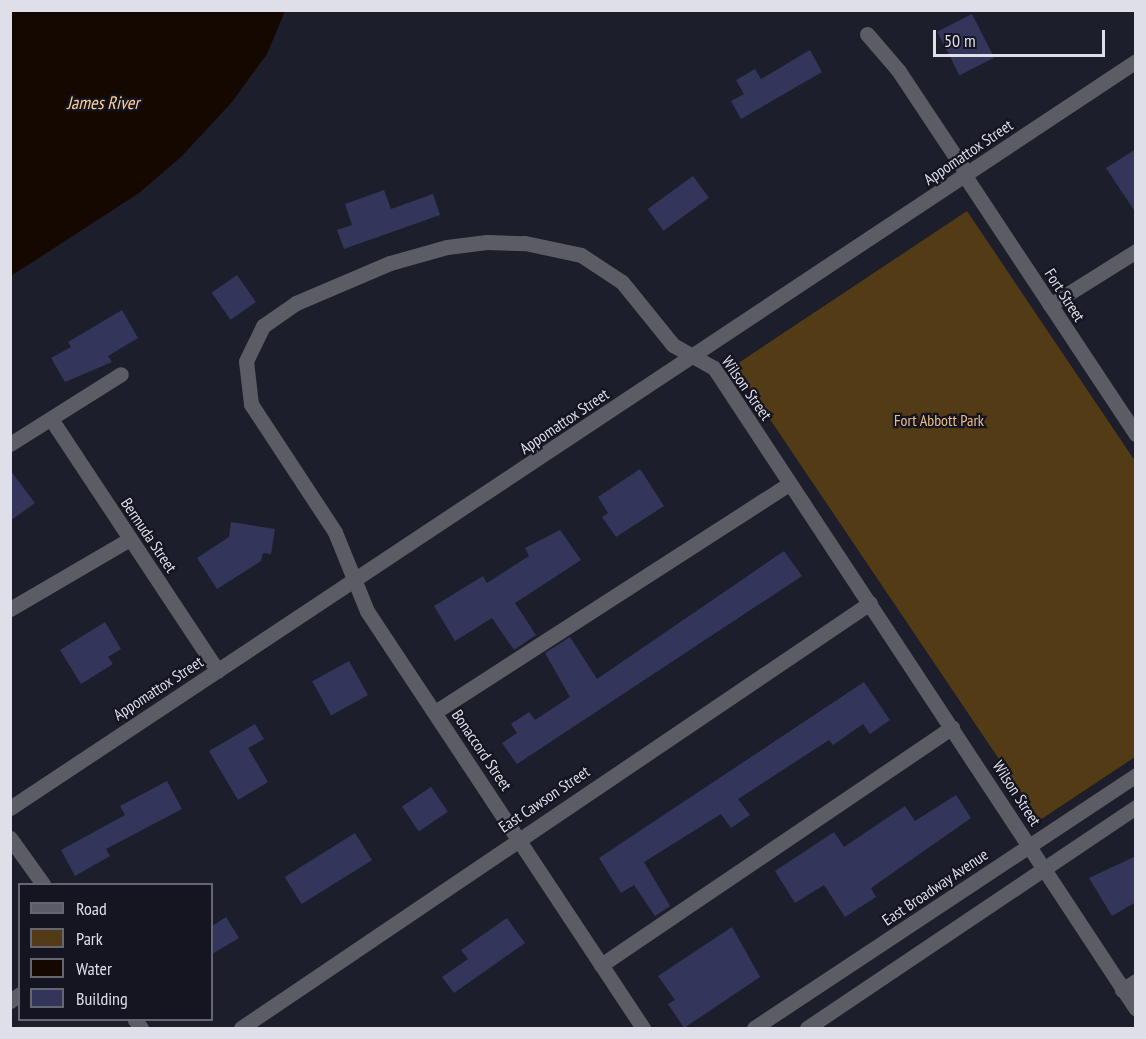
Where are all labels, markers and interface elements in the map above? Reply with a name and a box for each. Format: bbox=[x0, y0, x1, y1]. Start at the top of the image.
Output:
scale bar bbox=[936, 18, 1108, 56]
text: 50 m bbox=[944, 29, 976, 52]
water label: James River bbox=[67, 92, 139, 114]
street label: Appomattox Street bbox=[920, 115, 1016, 189]
street label: Fort Street bbox=[1041, 265, 1089, 325]
street label: Wilson Street bbox=[718, 352, 776, 424]
street label: Appomattox Street bbox=[516, 384, 612, 458]
park label: Fort Abbott Park bbox=[894, 410, 984, 430]
street label: Bermuda Street bbox=[117, 494, 181, 576]
street label: Appomattox Street bbox=[109, 652, 207, 724]
street label: Bonaccord Street bbox=[448, 706, 516, 794]
street label: Wilson Street bbox=[989, 757, 1045, 829]
street label: East Cawson Street bbox=[495, 762, 593, 836]
street label: East Broadway Avenue bbox=[878, 844, 992, 930]
legend bbox=[18, 883, 213, 1021]
text: Road bbox=[76, 897, 107, 920]
text: Park bbox=[76, 927, 103, 950]
text: Water bbox=[76, 957, 112, 980]
text: Building bbox=[76, 987, 128, 1010]

